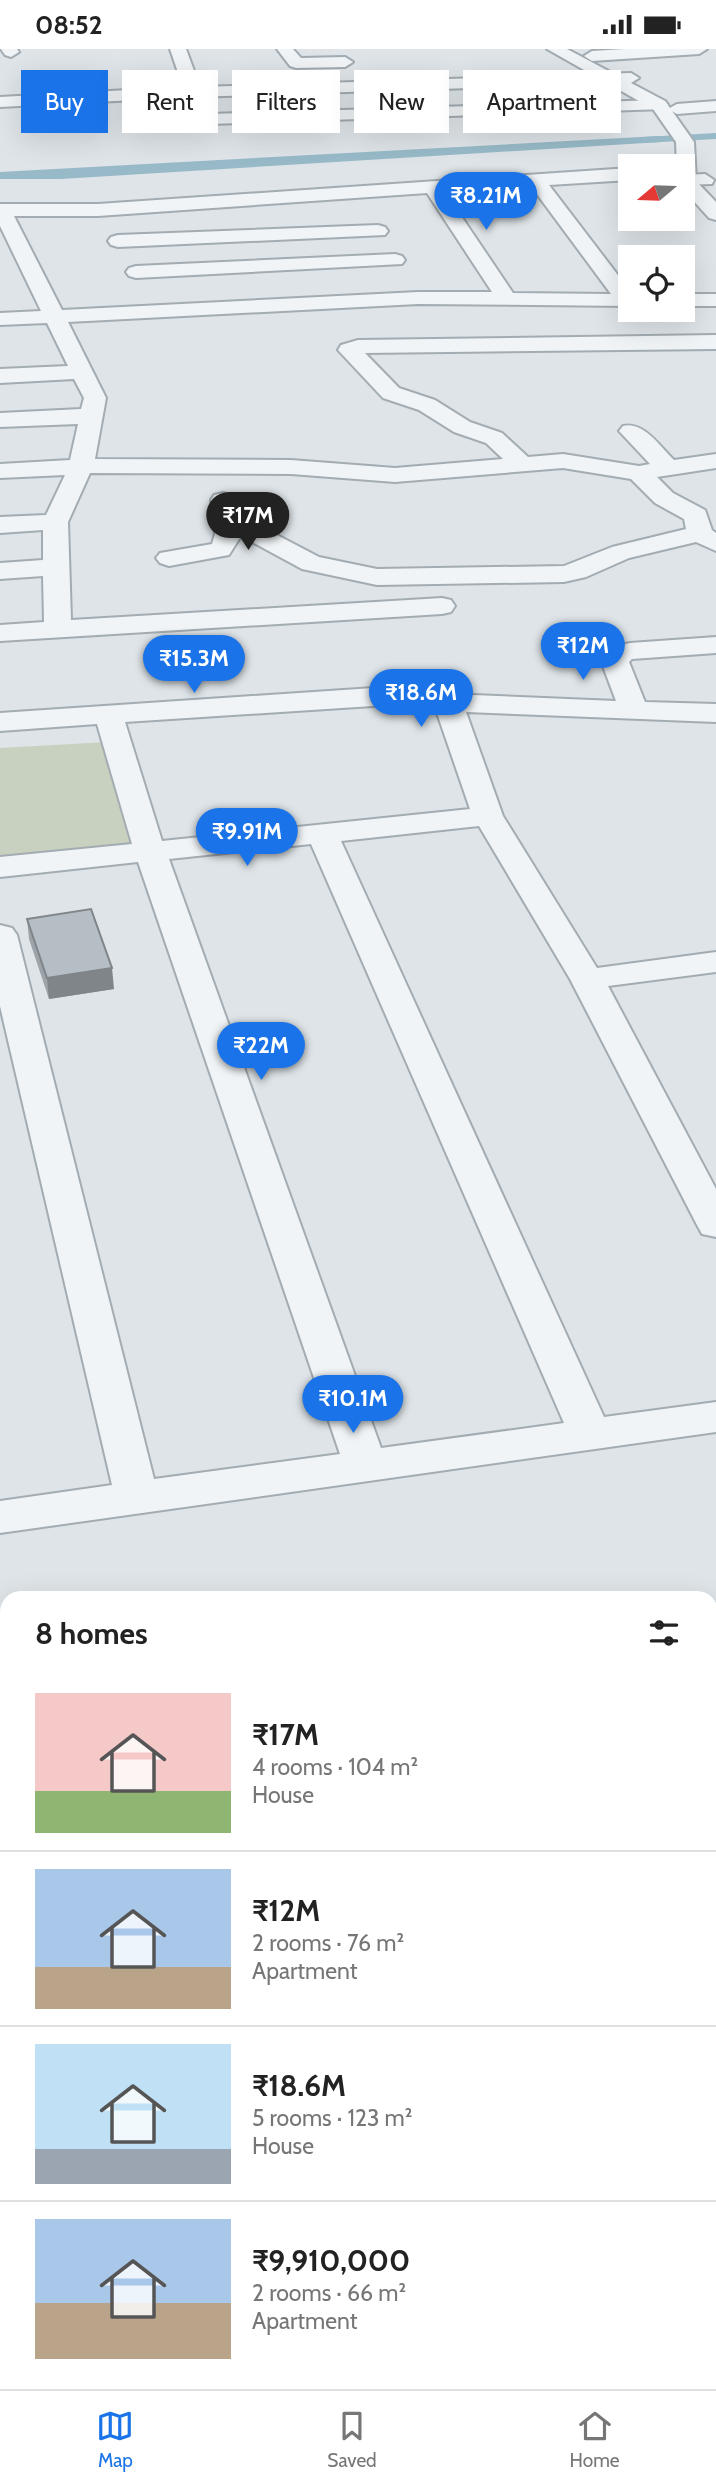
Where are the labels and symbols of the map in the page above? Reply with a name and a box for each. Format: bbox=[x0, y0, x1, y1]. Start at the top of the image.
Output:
north arrow bbox=[618, 154, 695, 231]
pin: ₹8.21M bbox=[429, 173, 543, 232]
pin: ₹17M bbox=[207, 493, 289, 552]
pin: ₹12M bbox=[542, 623, 624, 682]
pin: ₹15.3M bbox=[137, 635, 251, 695]
pin: ₹18.6M bbox=[364, 669, 478, 729]
pin: ₹9.91M bbox=[190, 809, 304, 868]
pin: ₹22M bbox=[220, 1023, 302, 1082]
pin: ₹10.1M bbox=[296, 1375, 410, 1435]

